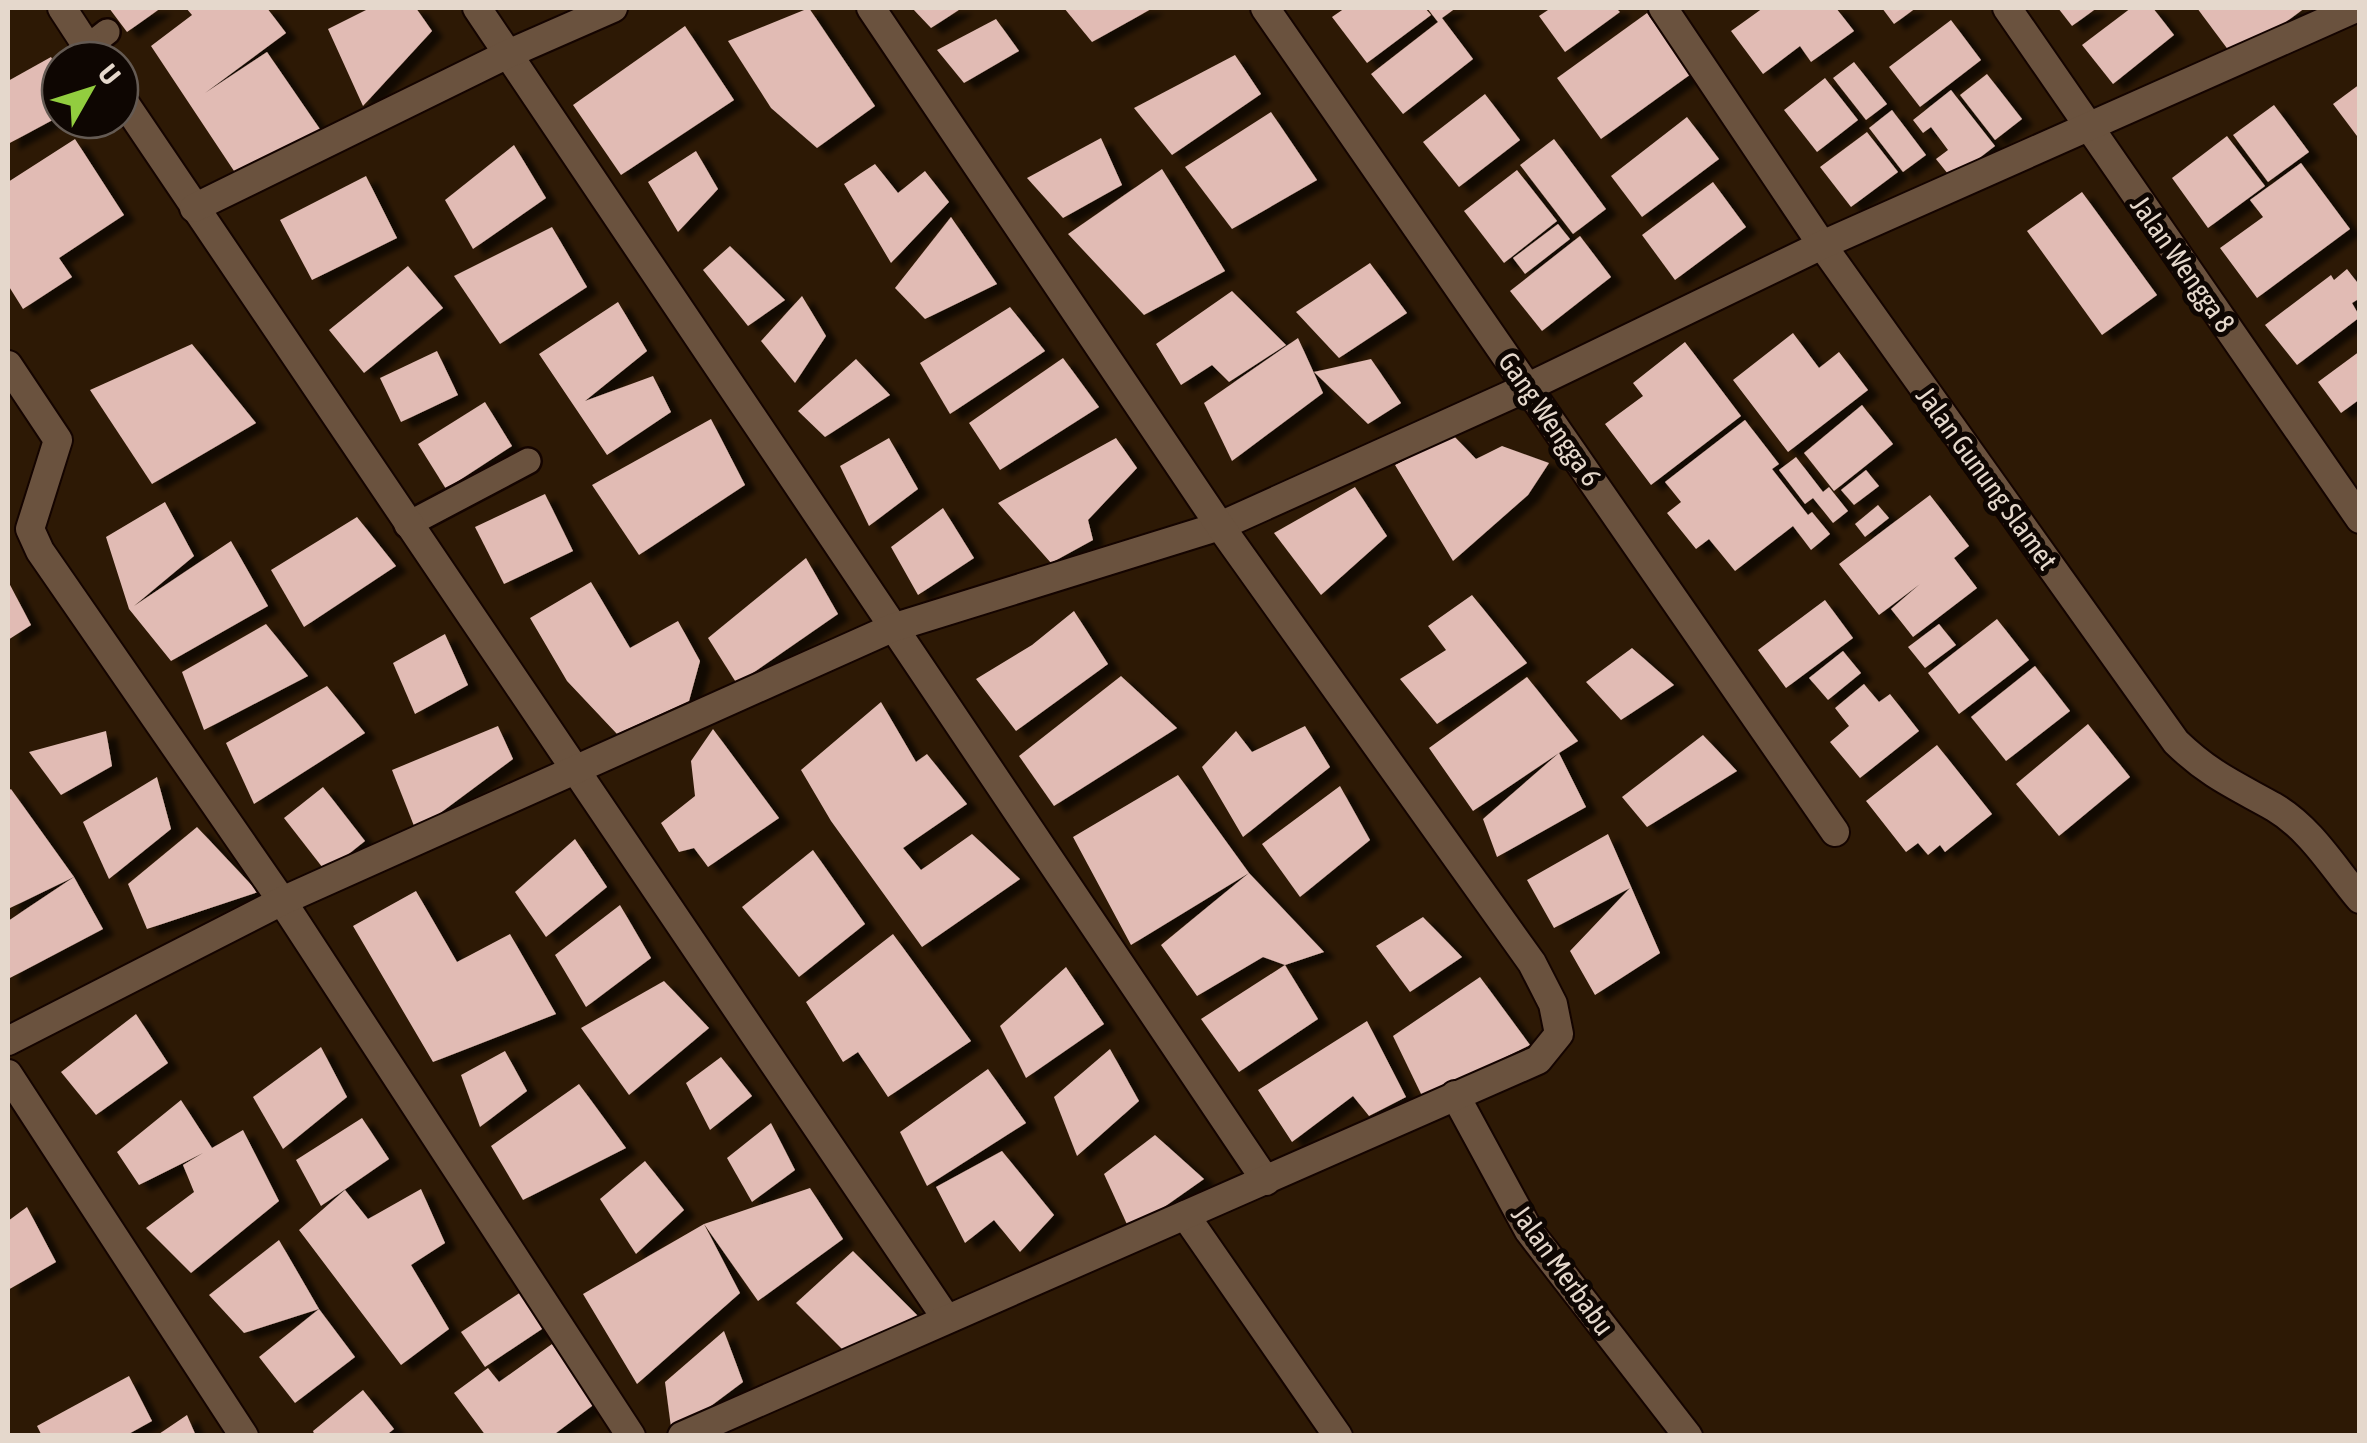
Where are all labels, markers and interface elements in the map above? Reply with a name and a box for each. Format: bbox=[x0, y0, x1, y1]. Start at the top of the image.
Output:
north arrow bbox=[40, 40, 140, 140]
text: U bbox=[92, 58, 127, 91]
street label: Jalan Wengga 8 bbox=[2124, 190, 2242, 338]
street label: Gang Wengga 6 bbox=[1492, 346, 1608, 492]
street label: Jalan Gunung Slamet bbox=[1910, 380, 2064, 576]
street label: Jalan Merbabu bbox=[1505, 1199, 1621, 1341]

